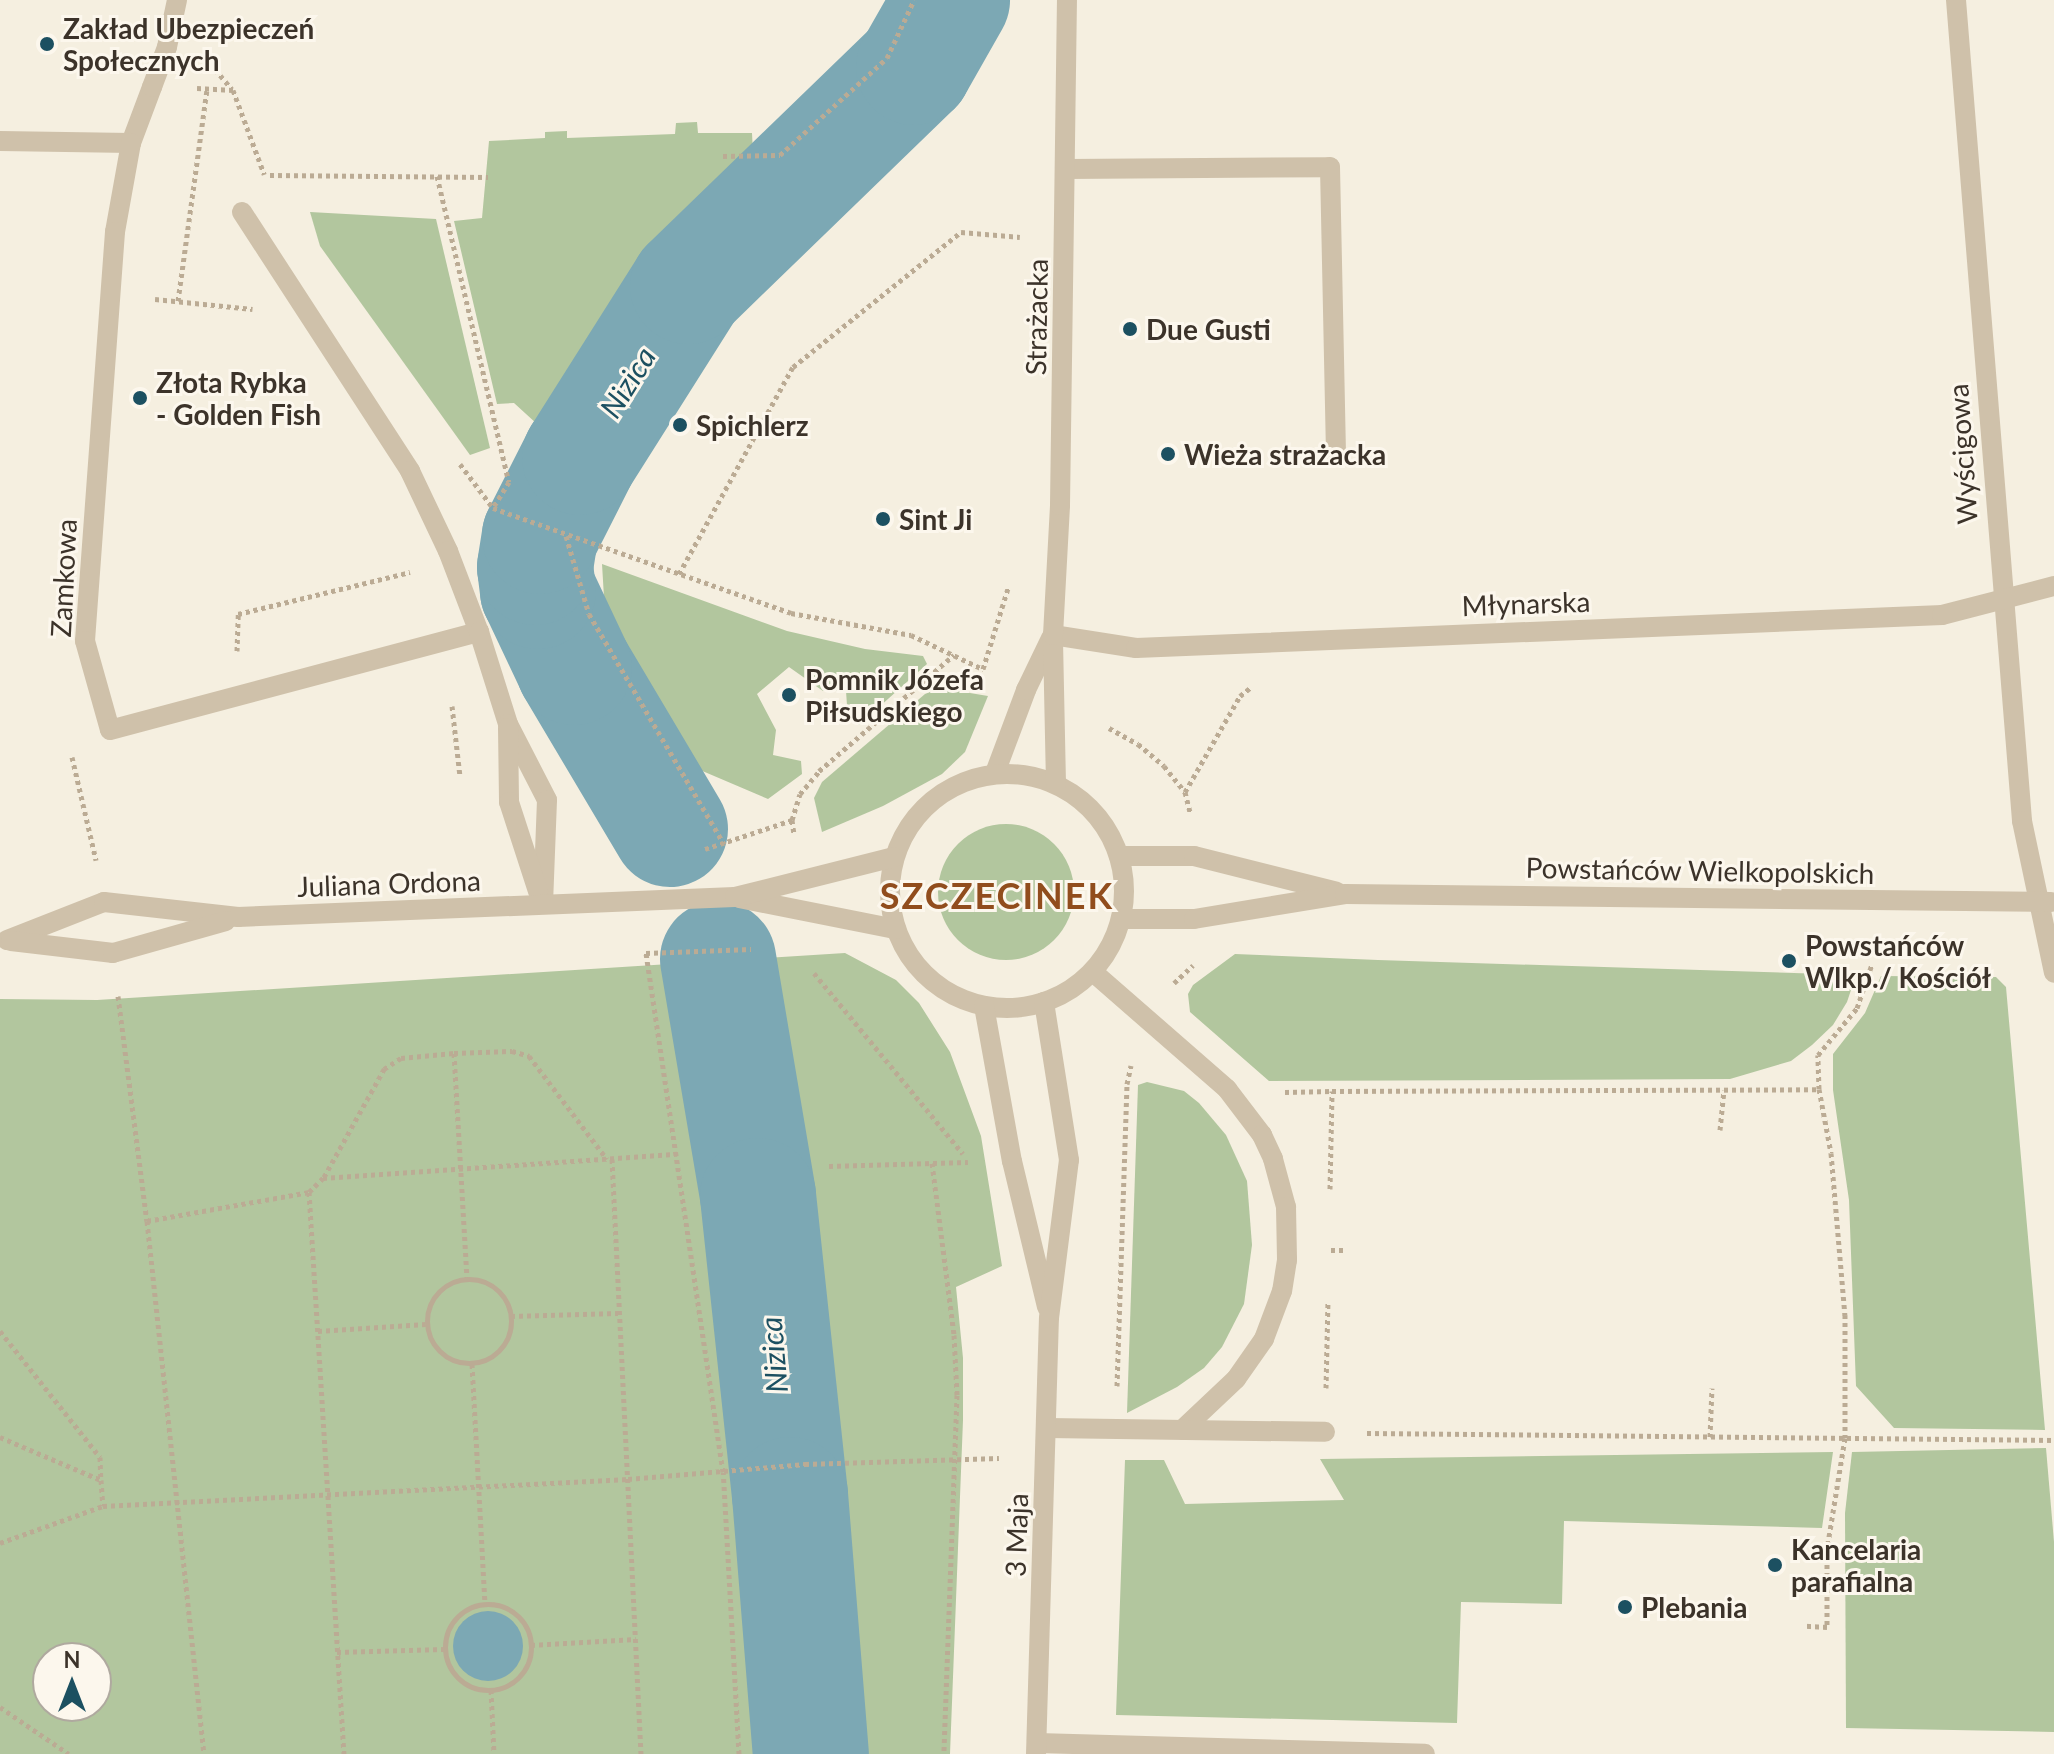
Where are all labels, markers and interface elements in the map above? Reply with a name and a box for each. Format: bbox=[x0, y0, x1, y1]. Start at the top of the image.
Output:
place label: Zakład Ubezpieczeń Społecznych bbox=[63, 11, 314, 77]
marker: Zakład Ubezpieczeń Społecznych bbox=[38, 35, 56, 53]
street label: Strażacka bbox=[1018, 258, 1054, 376]
place label: Due Gusti bbox=[1146, 312, 1271, 346]
marker: Due Gusti bbox=[1121, 320, 1139, 338]
water label: Nizica bbox=[591, 340, 663, 424]
place label: Złota Rybka - Golden Fish bbox=[156, 365, 321, 431]
street label: Wyścigowa bbox=[1940, 383, 1984, 525]
marker: Złota Rybka - Golden Fish bbox=[131, 389, 149, 407]
place label: Spichlerz bbox=[696, 408, 809, 442]
marker: Spichlerz bbox=[671, 416, 689, 434]
place label: Wieża strażacka bbox=[1184, 437, 1386, 471]
marker: Wieża strażacka bbox=[1159, 445, 1177, 463]
place label: Sint Ji bbox=[899, 502, 973, 536]
marker: Sint Ji bbox=[874, 510, 892, 528]
street label: Zamkowa bbox=[43, 518, 83, 638]
street label: Młynarska bbox=[1461, 584, 1591, 622]
place label: Pomnik Józefa Piłsudskiego bbox=[805, 662, 985, 728]
marker: Pomnik Józefa Piłsudskiego bbox=[780, 686, 798, 704]
street label: Powstańców Wielkopolskich bbox=[1525, 850, 1875, 890]
street label: Juliana Ordona bbox=[297, 863, 481, 903]
district label: SZCZECINEK bbox=[880, 874, 1114, 918]
place label: Powstańców Wlkp./ Kościół bbox=[1805, 928, 1991, 994]
marker: Powstańców Wlkp./ Kościół bbox=[1780, 952, 1798, 970]
water label: Nizica bbox=[752, 1315, 794, 1395]
street label: 3 Maja bbox=[998, 1493, 1034, 1577]
place label: Kancelaria parafialna bbox=[1791, 1532, 1921, 1598]
marker: Kancelaria parafialna bbox=[1766, 1556, 1784, 1574]
place label: Plebania bbox=[1641, 1590, 1747, 1624]
marker: Plebania bbox=[1616, 1598, 1634, 1616]
north arrow bbox=[32, 1642, 112, 1722]
text: N bbox=[64, 1646, 80, 1673]

